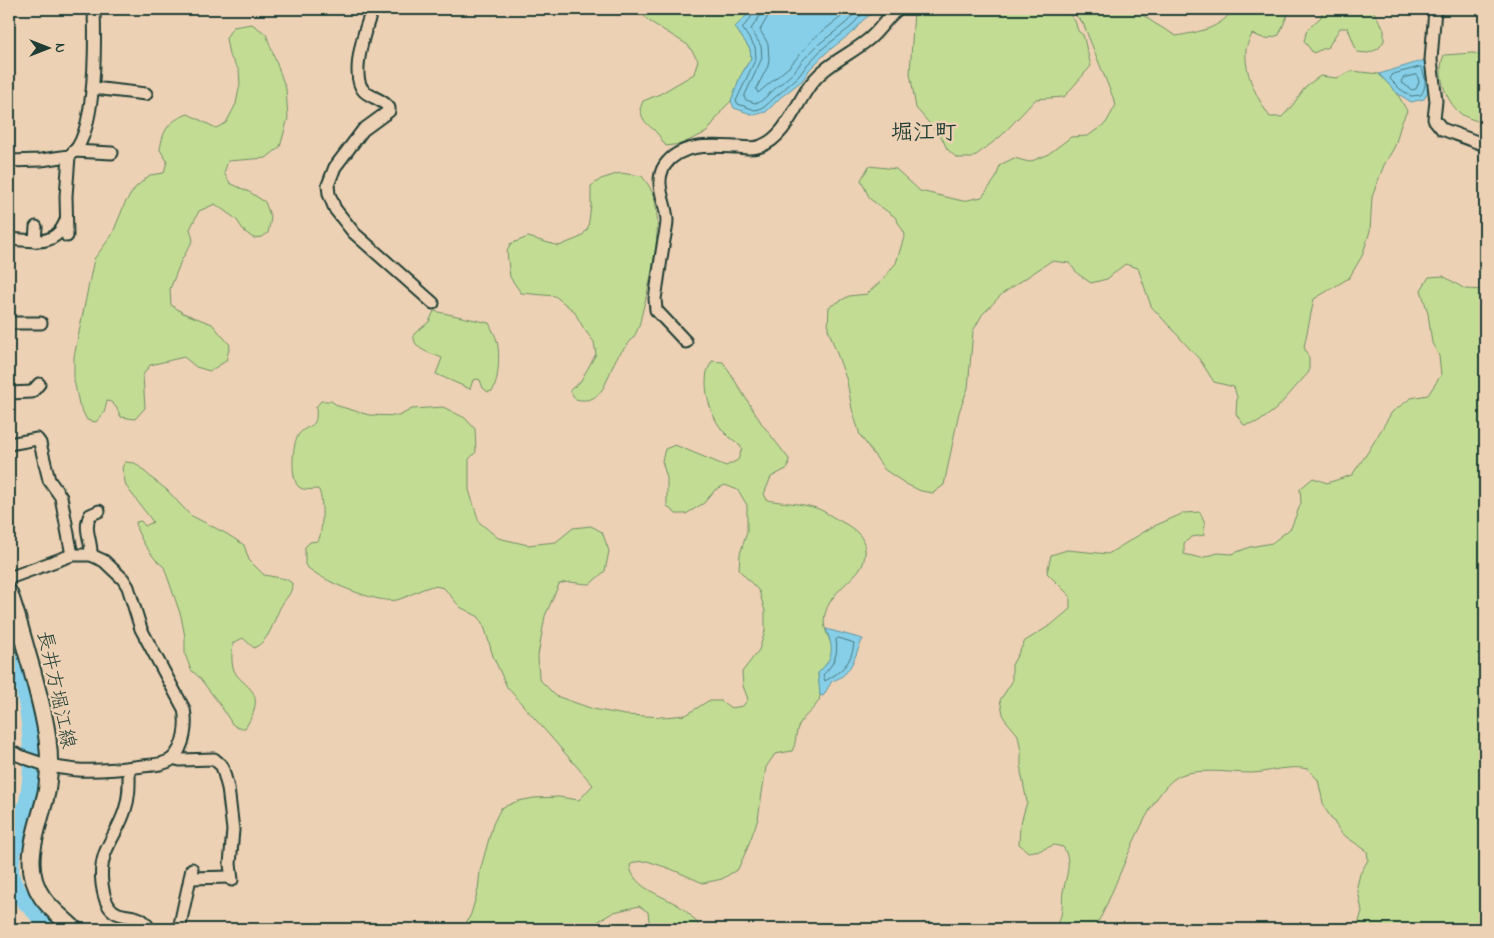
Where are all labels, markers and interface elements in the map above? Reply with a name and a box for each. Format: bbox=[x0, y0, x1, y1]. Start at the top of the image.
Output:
north arrow bbox=[22, 22, 72, 72]
text: N bbox=[49, 43, 70, 53]
district label: 堀江町 bbox=[891, 118, 957, 150]
street label: 長井方堀江線 bbox=[28, 628, 82, 752]

